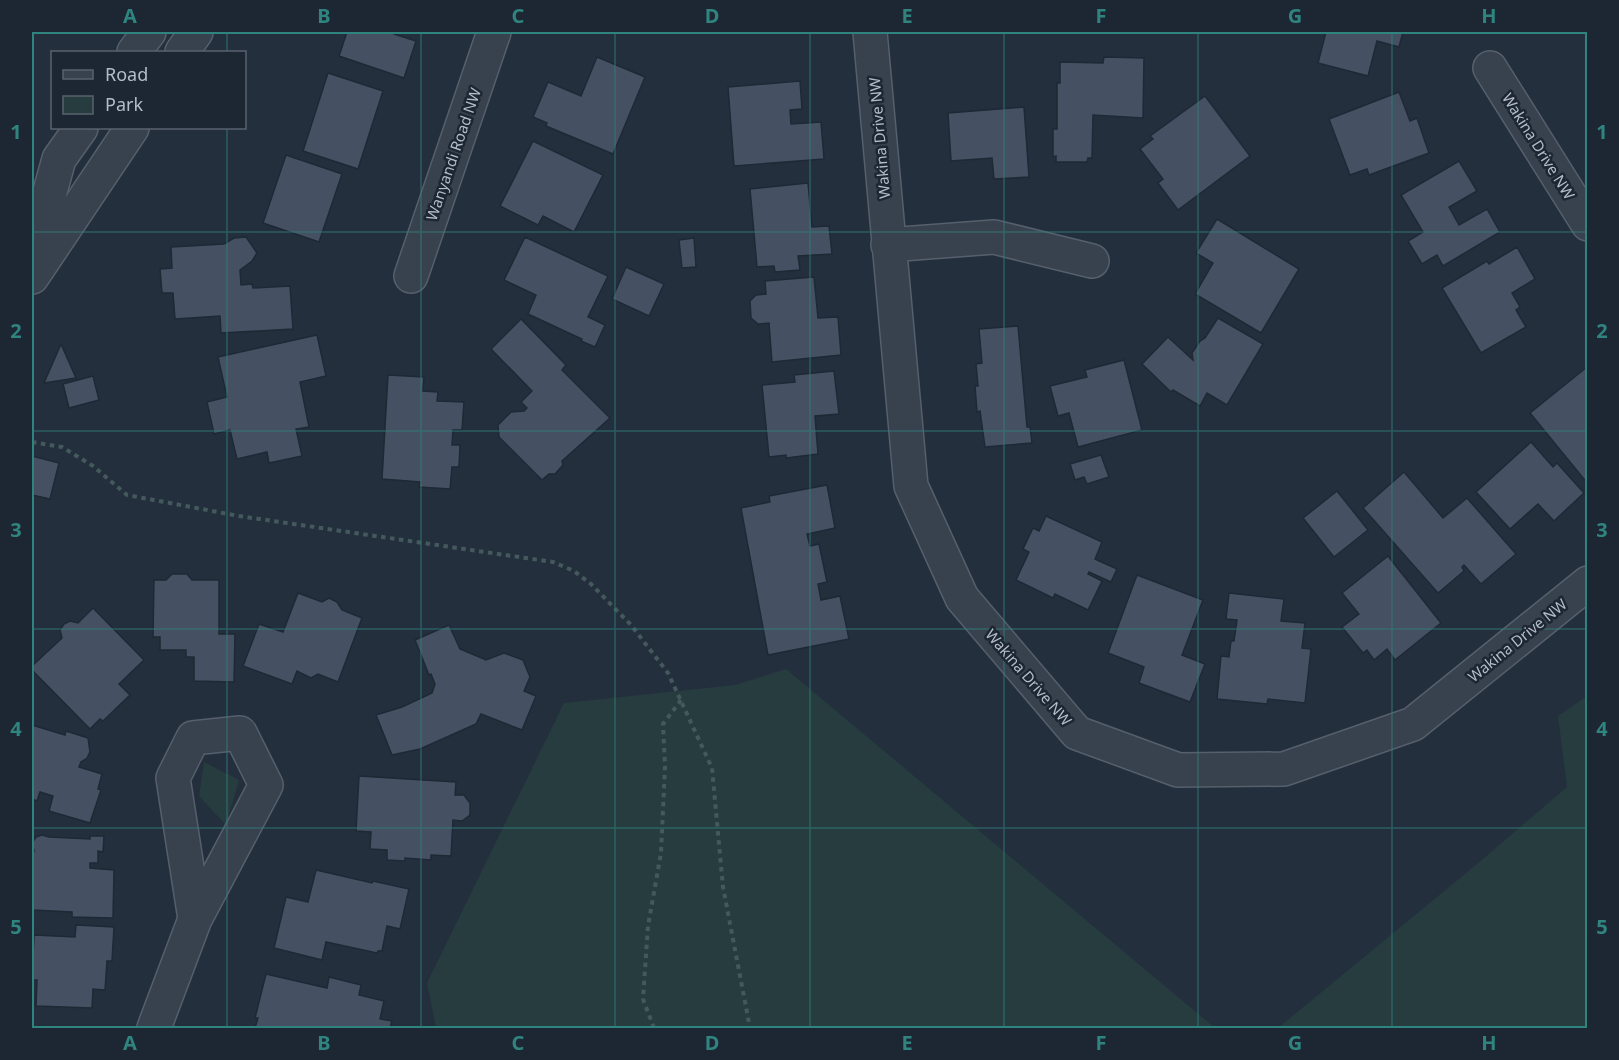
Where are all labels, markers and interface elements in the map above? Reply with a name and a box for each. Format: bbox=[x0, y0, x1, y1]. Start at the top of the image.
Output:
text: A bbox=[123, 2, 137, 29]
text: B bbox=[317, 2, 331, 29]
text: C bbox=[512, 2, 525, 29]
text: D bbox=[705, 2, 719, 29]
text: E bbox=[901, 2, 913, 29]
text: F bbox=[1096, 2, 1106, 29]
text: G bbox=[1288, 2, 1302, 29]
text: H bbox=[1481, 2, 1497, 29]
legend bbox=[51, 51, 246, 129]
text: Road bbox=[105, 62, 148, 86]
street label: Wakina Drive NW bbox=[864, 76, 894, 200]
street label: Wanyandi Road NW bbox=[421, 85, 485, 223]
street label: Wakina Drive NW bbox=[1498, 89, 1580, 203]
text: Park bbox=[105, 92, 143, 116]
text: 1 bbox=[10, 118, 22, 145]
text: 1 bbox=[1596, 118, 1608, 145]
text: 2 bbox=[10, 317, 22, 344]
text: 2 bbox=[1596, 317, 1608, 344]
text: 3 bbox=[10, 516, 22, 543]
text: 3 bbox=[1596, 516, 1608, 543]
street label: Wakina Drive NW bbox=[1463, 594, 1571, 686]
street label: Wakina Drive NW bbox=[981, 624, 1077, 730]
text: 4 bbox=[10, 715, 22, 742]
text: 4 bbox=[1596, 715, 1608, 742]
text: 5 bbox=[10, 913, 22, 940]
text: 5 bbox=[1596, 913, 1608, 940]
text: A bbox=[123, 1029, 137, 1056]
text: B bbox=[317, 1029, 331, 1056]
text: C bbox=[512, 1029, 525, 1056]
text: D bbox=[705, 1029, 719, 1056]
text: E bbox=[901, 1029, 913, 1056]
text: F bbox=[1096, 1029, 1106, 1056]
text: G bbox=[1288, 1029, 1302, 1056]
text: H bbox=[1481, 1029, 1497, 1056]

